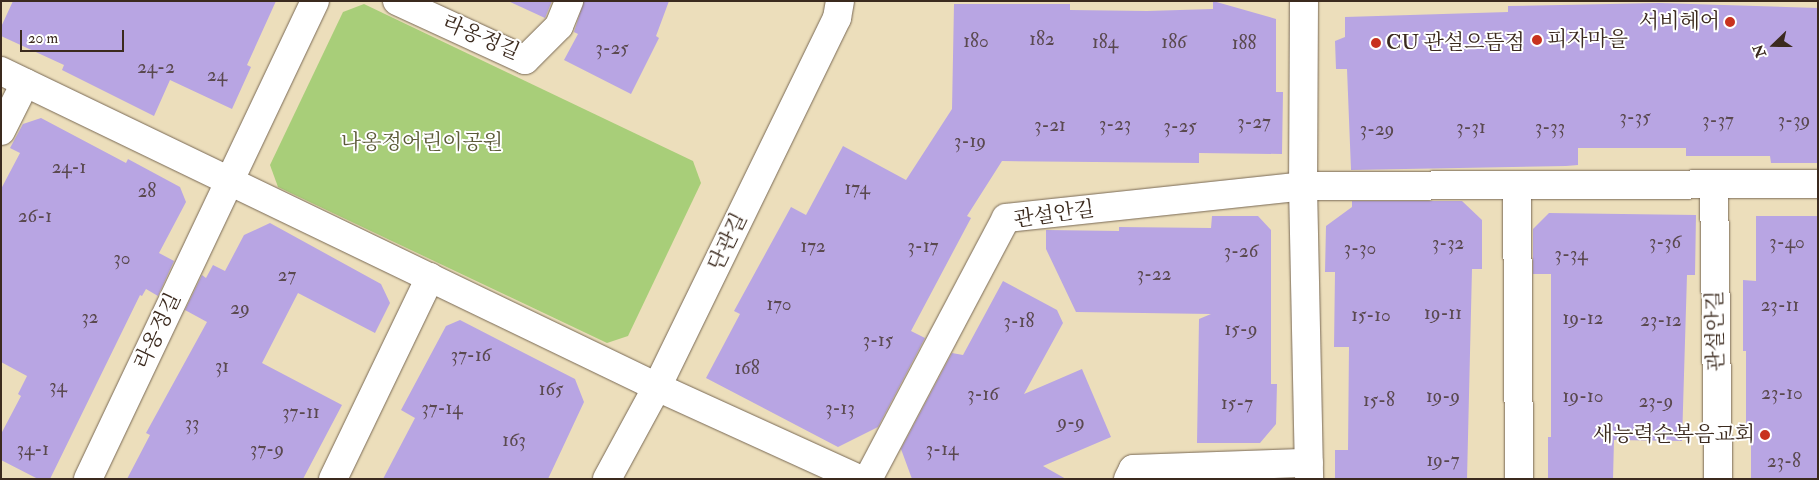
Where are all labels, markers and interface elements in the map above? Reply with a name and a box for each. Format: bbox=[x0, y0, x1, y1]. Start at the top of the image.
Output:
place label: 서비헤어 bbox=[1639, 9, 1720, 35]
street label: 라옹정길 bbox=[439, 11, 523, 65]
marker: 서비헤어 bbox=[1724, 16, 1736, 28]
scale bar bbox=[22, 20, 126, 52]
north arrow bbox=[1749, 20, 1799, 70]
place label: 피자마을 bbox=[1547, 27, 1628, 53]
text: 20 m bbox=[28, 29, 58, 48]
house number: 182 bbox=[1029, 29, 1055, 51]
place label: CU 관설으뜸점 bbox=[1386, 30, 1525, 56]
house number: 180 bbox=[963, 31, 989, 53]
house number: 184 bbox=[1092, 32, 1118, 54]
house number: 186 bbox=[1161, 32, 1187, 54]
house number: 188 bbox=[1232, 33, 1256, 55]
marker: 피자마을 bbox=[1531, 34, 1543, 46]
marker: CU 관설으뜸점 bbox=[1370, 37, 1382, 49]
house number: 3-25 bbox=[595, 38, 629, 60]
text: N bbox=[1749, 42, 1770, 60]
house number: 24-2 bbox=[137, 57, 175, 79]
house number: 24 bbox=[207, 65, 227, 87]
house number: 3-35 bbox=[1620, 107, 1650, 129]
house number: 3-37 bbox=[1702, 110, 1734, 132]
house number: 3-39 bbox=[1778, 110, 1810, 132]
house number: 3-27 bbox=[1237, 112, 1271, 134]
house number: 3-23 bbox=[1099, 114, 1131, 136]
house number: 3-21 bbox=[1034, 115, 1066, 137]
house number: 3-25 bbox=[1163, 116, 1197, 138]
house number: 3-31 bbox=[1456, 117, 1486, 139]
house number: 3-33 bbox=[1535, 117, 1565, 139]
house number: 3-29 bbox=[1360, 119, 1394, 141]
park label: 나옹정어린이공원 bbox=[341, 130, 503, 156]
house number: 3-19 bbox=[954, 131, 986, 153]
house number: 24-1 bbox=[52, 157, 86, 179]
house number: 174 bbox=[844, 178, 870, 200]
house number: 28 bbox=[138, 181, 156, 203]
street label: 관설안길 bbox=[1012, 197, 1096, 233]
house number: 26-1 bbox=[18, 206, 52, 228]
street label: 단관길 bbox=[703, 209, 753, 275]
house number: 3-36 bbox=[1649, 232, 1681, 254]
house number: 3-40 bbox=[1769, 232, 1805, 254]
house number: 3-32 bbox=[1432, 233, 1464, 255]
house number: 172 bbox=[800, 236, 826, 258]
house number: 3-17 bbox=[908, 236, 938, 258]
house number: 3-30 bbox=[1344, 238, 1376, 260]
house number: 3-26 bbox=[1224, 241, 1258, 263]
house number: 3-34 bbox=[1555, 244, 1587, 266]
house number: 30 bbox=[113, 248, 131, 270]
house number: 3-22 bbox=[1137, 264, 1171, 286]
house number: 27 bbox=[278, 265, 296, 287]
street label: 라옹정길 bbox=[129, 289, 187, 373]
street label: 관설안길 bbox=[1703, 290, 1729, 372]
house number: 170 bbox=[766, 294, 792, 316]
house number: 23-11 bbox=[1761, 295, 1799, 317]
house number: 29 bbox=[230, 298, 250, 320]
house number: 19-11 bbox=[1424, 303, 1462, 325]
house number: 15-10 bbox=[1351, 305, 1391, 327]
house number: 32 bbox=[82, 307, 98, 329]
house number: 19-12 bbox=[1563, 308, 1603, 330]
house number: 23-12 bbox=[1640, 310, 1682, 332]
house number: 3-18 bbox=[1003, 311, 1035, 333]
house number: 15-9 bbox=[1225, 319, 1257, 341]
house number: 3-15 bbox=[863, 330, 893, 352]
house number: 37-16 bbox=[451, 345, 491, 367]
house number: 31 bbox=[215, 356, 229, 378]
house number: 168 bbox=[734, 358, 760, 380]
house number: 34 bbox=[49, 376, 67, 398]
house number: 165 bbox=[539, 379, 563, 401]
house number: 23-10 bbox=[1761, 383, 1803, 405]
house number: 3-16 bbox=[967, 384, 999, 406]
house number: 19-9 bbox=[1426, 386, 1460, 408]
house number: 19-10 bbox=[1563, 386, 1603, 408]
house number: 15-8 bbox=[1363, 390, 1395, 412]
house number: 23-9 bbox=[1639, 391, 1673, 413]
house number: 15-7 bbox=[1221, 393, 1253, 415]
house number: 37-14 bbox=[421, 398, 463, 420]
house number: 3-13 bbox=[825, 398, 855, 420]
house number: 37-11 bbox=[282, 402, 320, 424]
house number: 9-9 bbox=[1057, 412, 1085, 434]
house number: 33 bbox=[185, 413, 199, 435]
place label: 새능력순복음교회 bbox=[1593, 422, 1755, 448]
marker: 새능력순복음교회 bbox=[1759, 429, 1771, 441]
house number: 163 bbox=[502, 430, 526, 452]
house number: 34-1 bbox=[17, 439, 49, 461]
house number: 37-9 bbox=[250, 439, 284, 461]
house number: 3-14 bbox=[926, 439, 958, 461]
house number: 19-7 bbox=[1426, 450, 1460, 472]
house number: 23-8 bbox=[1767, 451, 1801, 473]

